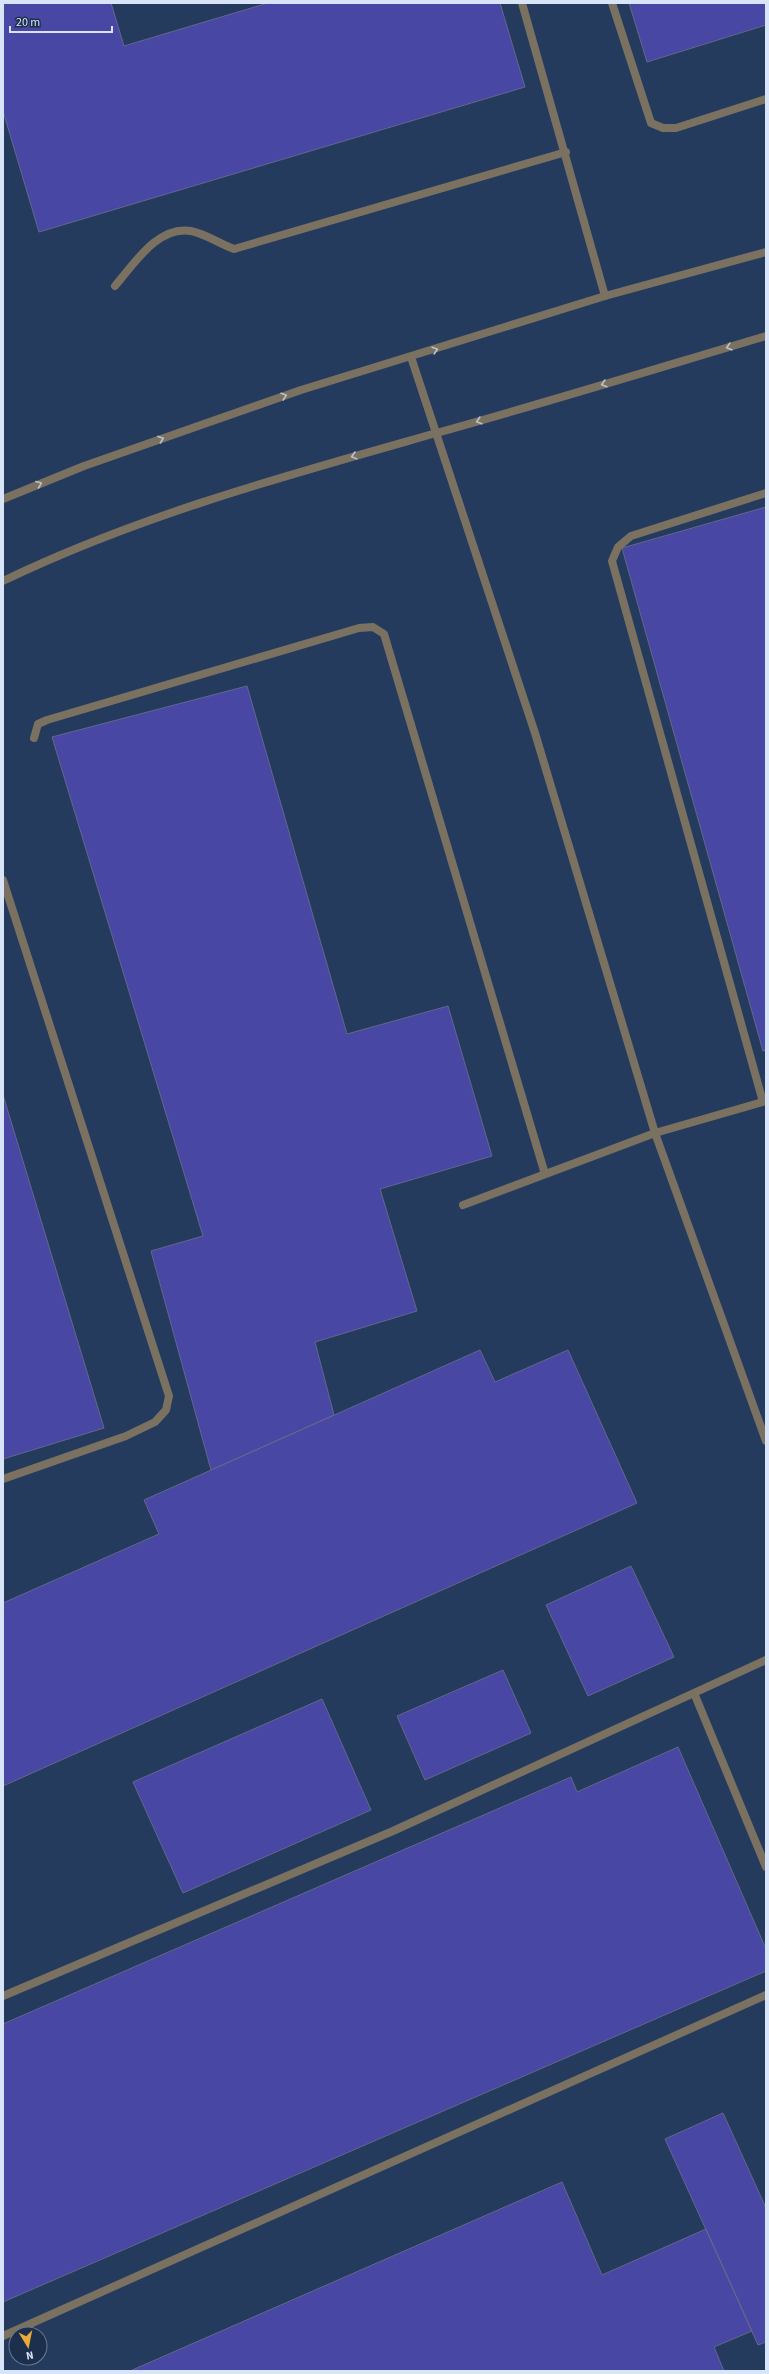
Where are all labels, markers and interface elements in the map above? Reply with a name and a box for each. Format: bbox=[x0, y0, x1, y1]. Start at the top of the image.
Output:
scale bar bbox=[10, 8, 112, 34]
text: 20 m bbox=[16, 14, 40, 31]
one-way arrow bbox=[725, 342, 732, 351]
one-way arrow bbox=[431, 346, 438, 355]
one-way arrow bbox=[601, 379, 608, 388]
one-way arrow bbox=[280, 393, 287, 401]
one-way arrow bbox=[476, 416, 483, 425]
one-way arrow bbox=[157, 435, 164, 443]
one-way arrow bbox=[351, 451, 358, 460]
one-way arrow bbox=[36, 481, 43, 489]
north arrow bbox=[8, 2326, 48, 2366]
text: N bbox=[25, 2347, 35, 2363]

